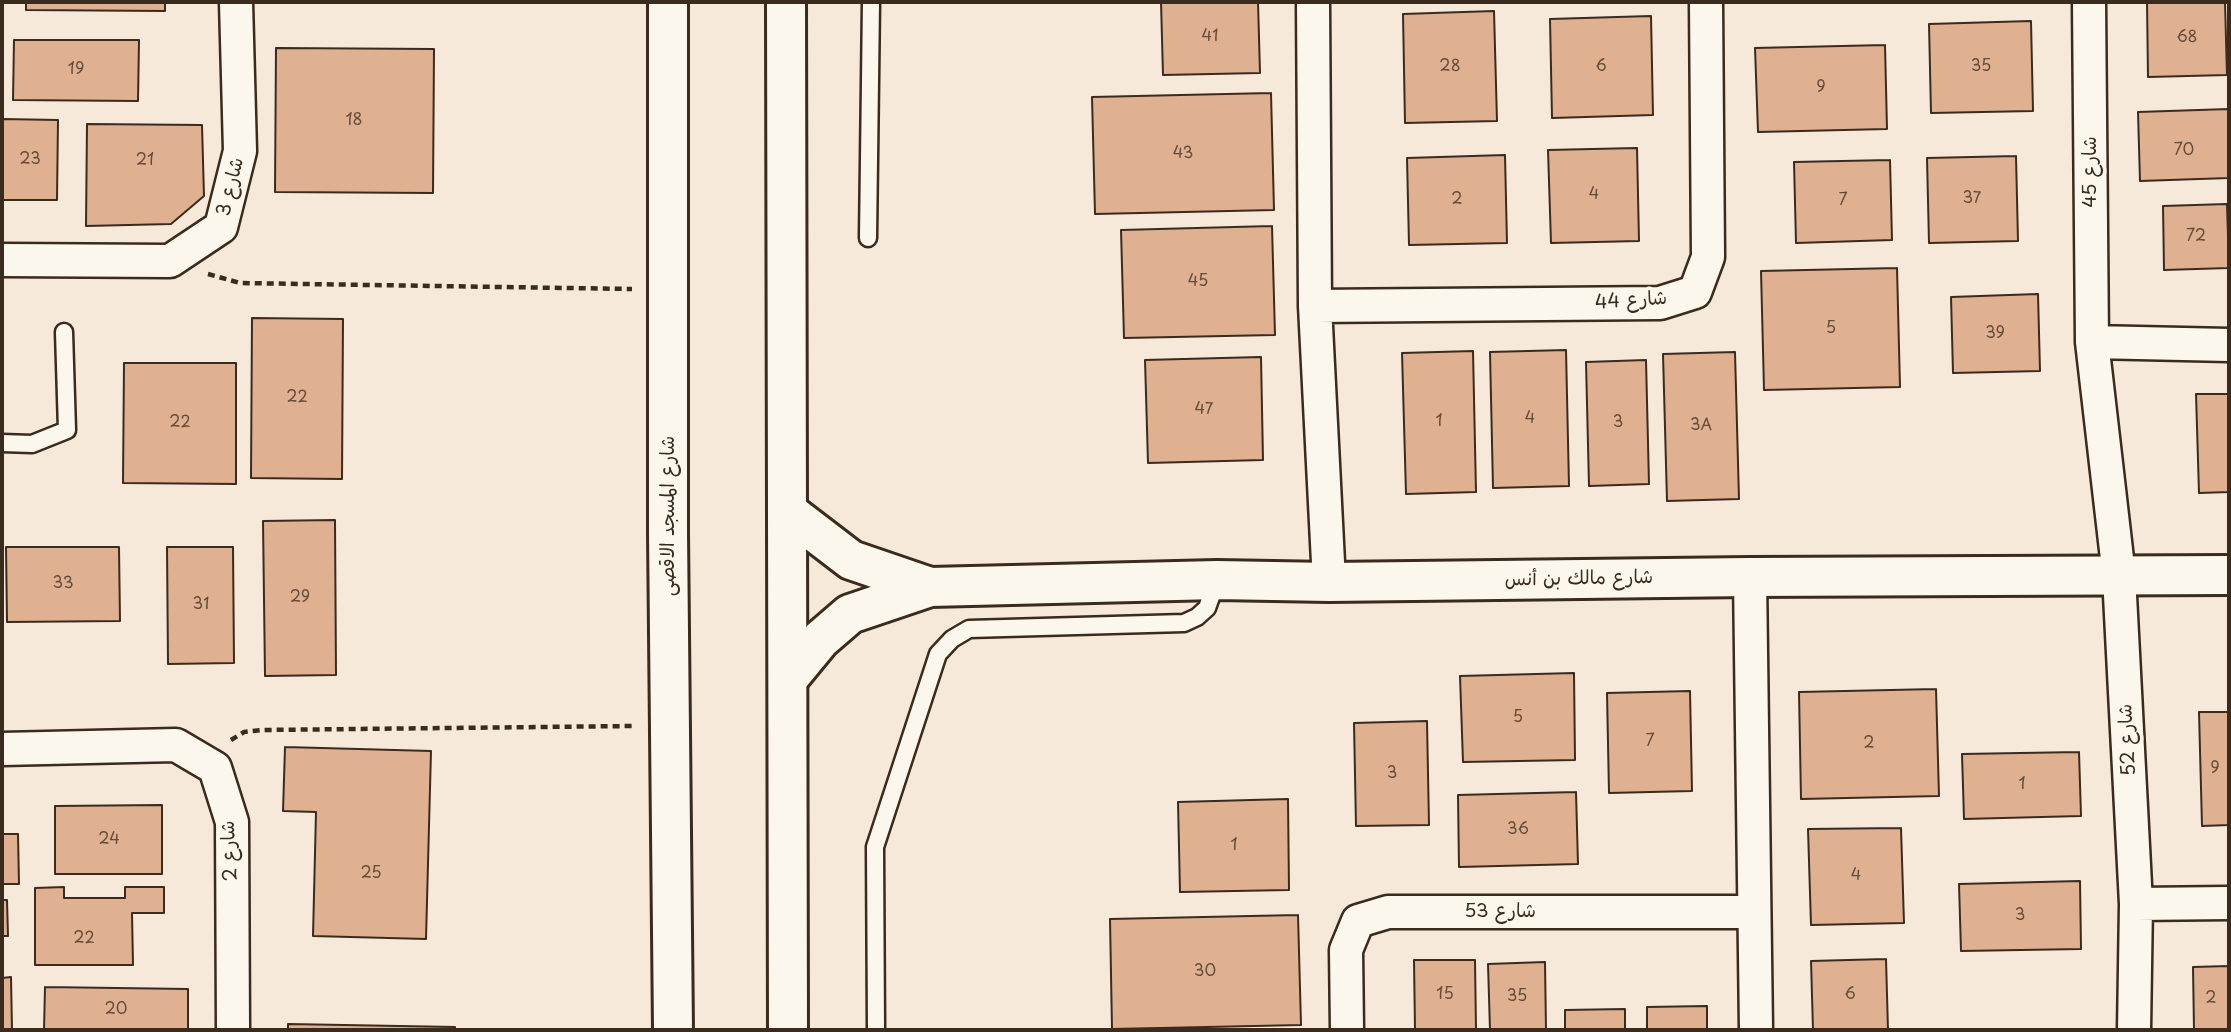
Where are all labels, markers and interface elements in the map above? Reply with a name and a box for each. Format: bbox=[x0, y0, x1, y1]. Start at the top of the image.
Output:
house number: 41 bbox=[1202, 27, 1218, 47]
house number: 68 bbox=[2176, 28, 2198, 48]
house number: 28 bbox=[1439, 57, 1461, 77]
house number: 6 bbox=[1595, 57, 1607, 77]
house number: 35 bbox=[1971, 57, 1991, 77]
house number: 19 bbox=[68, 60, 84, 80]
house number: 9 bbox=[1816, 78, 1826, 98]
house number: 18 bbox=[345, 111, 363, 131]
street label: شارع 45 bbox=[2080, 136, 2102, 208]
house number: 70 bbox=[2174, 141, 2194, 161]
house number: 43 bbox=[1173, 144, 1193, 164]
house number: 23 bbox=[19, 150, 41, 170]
house number: 21 bbox=[136, 151, 154, 171]
street label: شارع 3 bbox=[213, 155, 249, 219]
house number: 4 bbox=[1589, 185, 1599, 205]
house number: 37 bbox=[1963, 189, 1981, 209]
house number: 2 bbox=[1451, 190, 1463, 210]
house number: 7 bbox=[1838, 191, 1848, 211]
house number: 72 bbox=[2186, 227, 2206, 247]
house number: 45 bbox=[1188, 272, 1208, 292]
street label: شارع 44 bbox=[1594, 287, 1668, 315]
house number: 5 bbox=[1826, 319, 1836, 339]
house number: 39 bbox=[1985, 324, 2005, 344]
house number: 22 bbox=[286, 388, 308, 408]
house number: 47 bbox=[1195, 400, 1213, 420]
house number: 4 bbox=[1525, 409, 1535, 429]
house number: 1 bbox=[1435, 412, 1443, 432]
house number: 22 bbox=[169, 413, 191, 433]
house number: 3 bbox=[1613, 413, 1623, 433]
house number: 3A bbox=[1690, 416, 1712, 436]
street label: شارع المسجد الاقصى bbox=[658, 436, 680, 596]
street label: شارع مالك بن أنس bbox=[1505, 566, 1653, 592]
house number: 33 bbox=[52, 574, 74, 594]
house number: 29 bbox=[290, 588, 310, 608]
house number: 31 bbox=[193, 595, 209, 615]
street label: شارع 52 bbox=[2115, 703, 2141, 777]
house number: 5 bbox=[1513, 708, 1523, 728]
house number: 7 bbox=[1645, 732, 1655, 752]
house number: 2 bbox=[1863, 734, 1875, 754]
house number: 9 bbox=[2210, 759, 2220, 779]
house number: 3 bbox=[1387, 764, 1397, 784]
house number: 1 bbox=[2018, 775, 2026, 795]
street label: شارع 2 bbox=[217, 820, 243, 882]
house number: 36 bbox=[1507, 820, 1529, 840]
house number: 24 bbox=[98, 830, 120, 850]
house number: 1 bbox=[1230, 836, 1238, 856]
house number: 25 bbox=[360, 864, 382, 884]
house number: 4 bbox=[1851, 866, 1861, 886]
street label: شارع 53 bbox=[1464, 901, 1536, 923]
house number: 3 bbox=[2015, 906, 2025, 926]
house number: 22 bbox=[73, 929, 95, 949]
house number: 30 bbox=[1194, 962, 1216, 982]
house number: 15 bbox=[1436, 985, 1454, 1005]
house number: 6 bbox=[1844, 985, 1856, 1005]
house number: 35 bbox=[1507, 987, 1527, 1007]
house number: 2 bbox=[2205, 989, 2217, 1009]
house number: 20 bbox=[105, 1000, 127, 1020]

